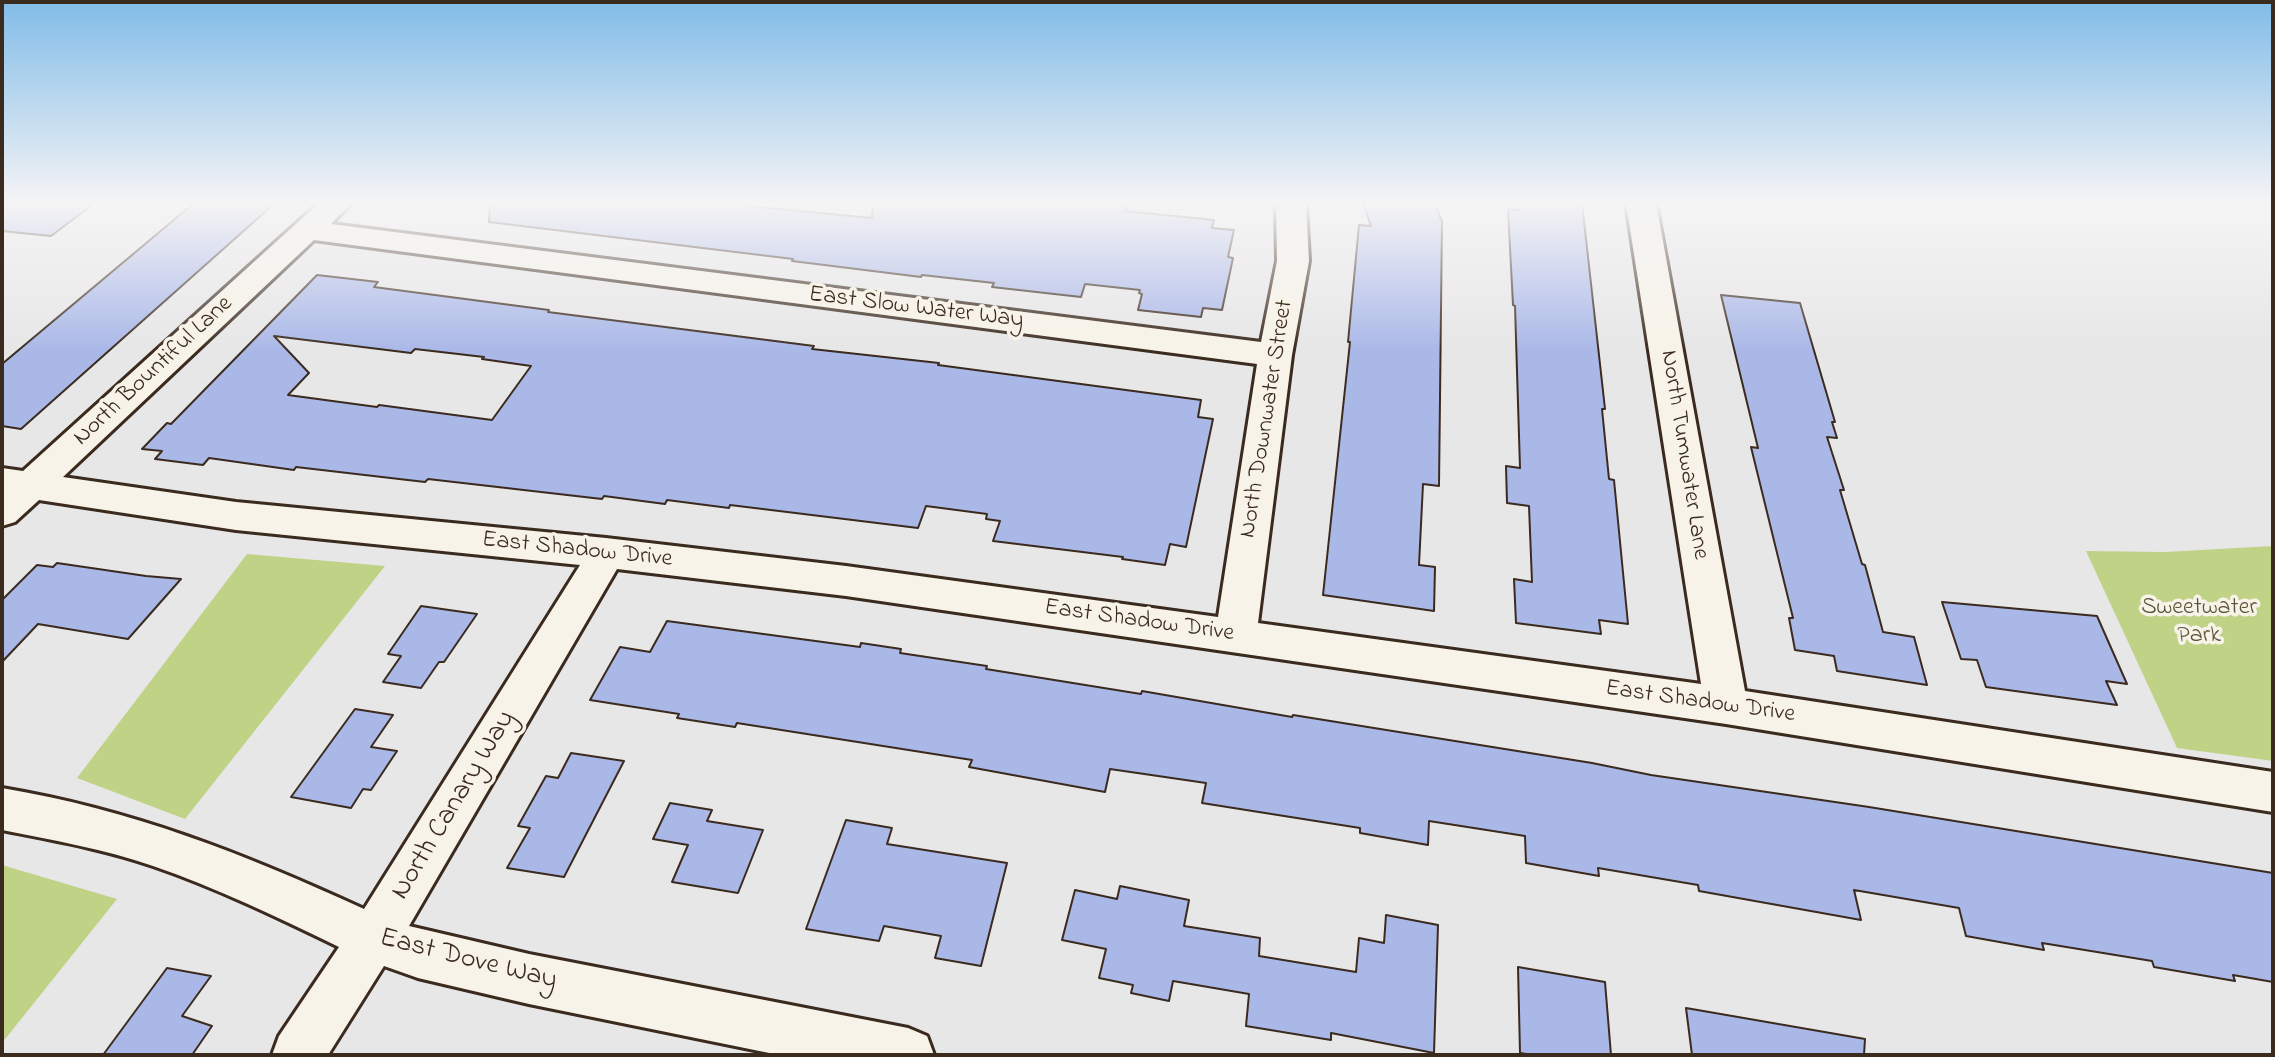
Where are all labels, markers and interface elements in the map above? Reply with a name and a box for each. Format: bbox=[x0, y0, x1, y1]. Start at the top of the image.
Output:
street label: East Slow Water Way bbox=[807, 282, 1025, 336]
street label: North Bountiful Lane bbox=[68, 291, 240, 453]
street label: North Downwater Street bbox=[1235, 298, 1301, 540]
street label: North Tumwater Lane bbox=[1652, 348, 1714, 562]
street label: East Shadow Drive bbox=[480, 527, 674, 575]
street label: East Shadow Drive bbox=[1042, 594, 1236, 650]
park label: Sweetwater Park bbox=[2141, 595, 2257, 651]
street label: East Shadow Drive bbox=[1603, 675, 1797, 731]
street label: North Canary Way bbox=[385, 705, 525, 907]
street label: East Dove Way bbox=[376, 923, 560, 999]

